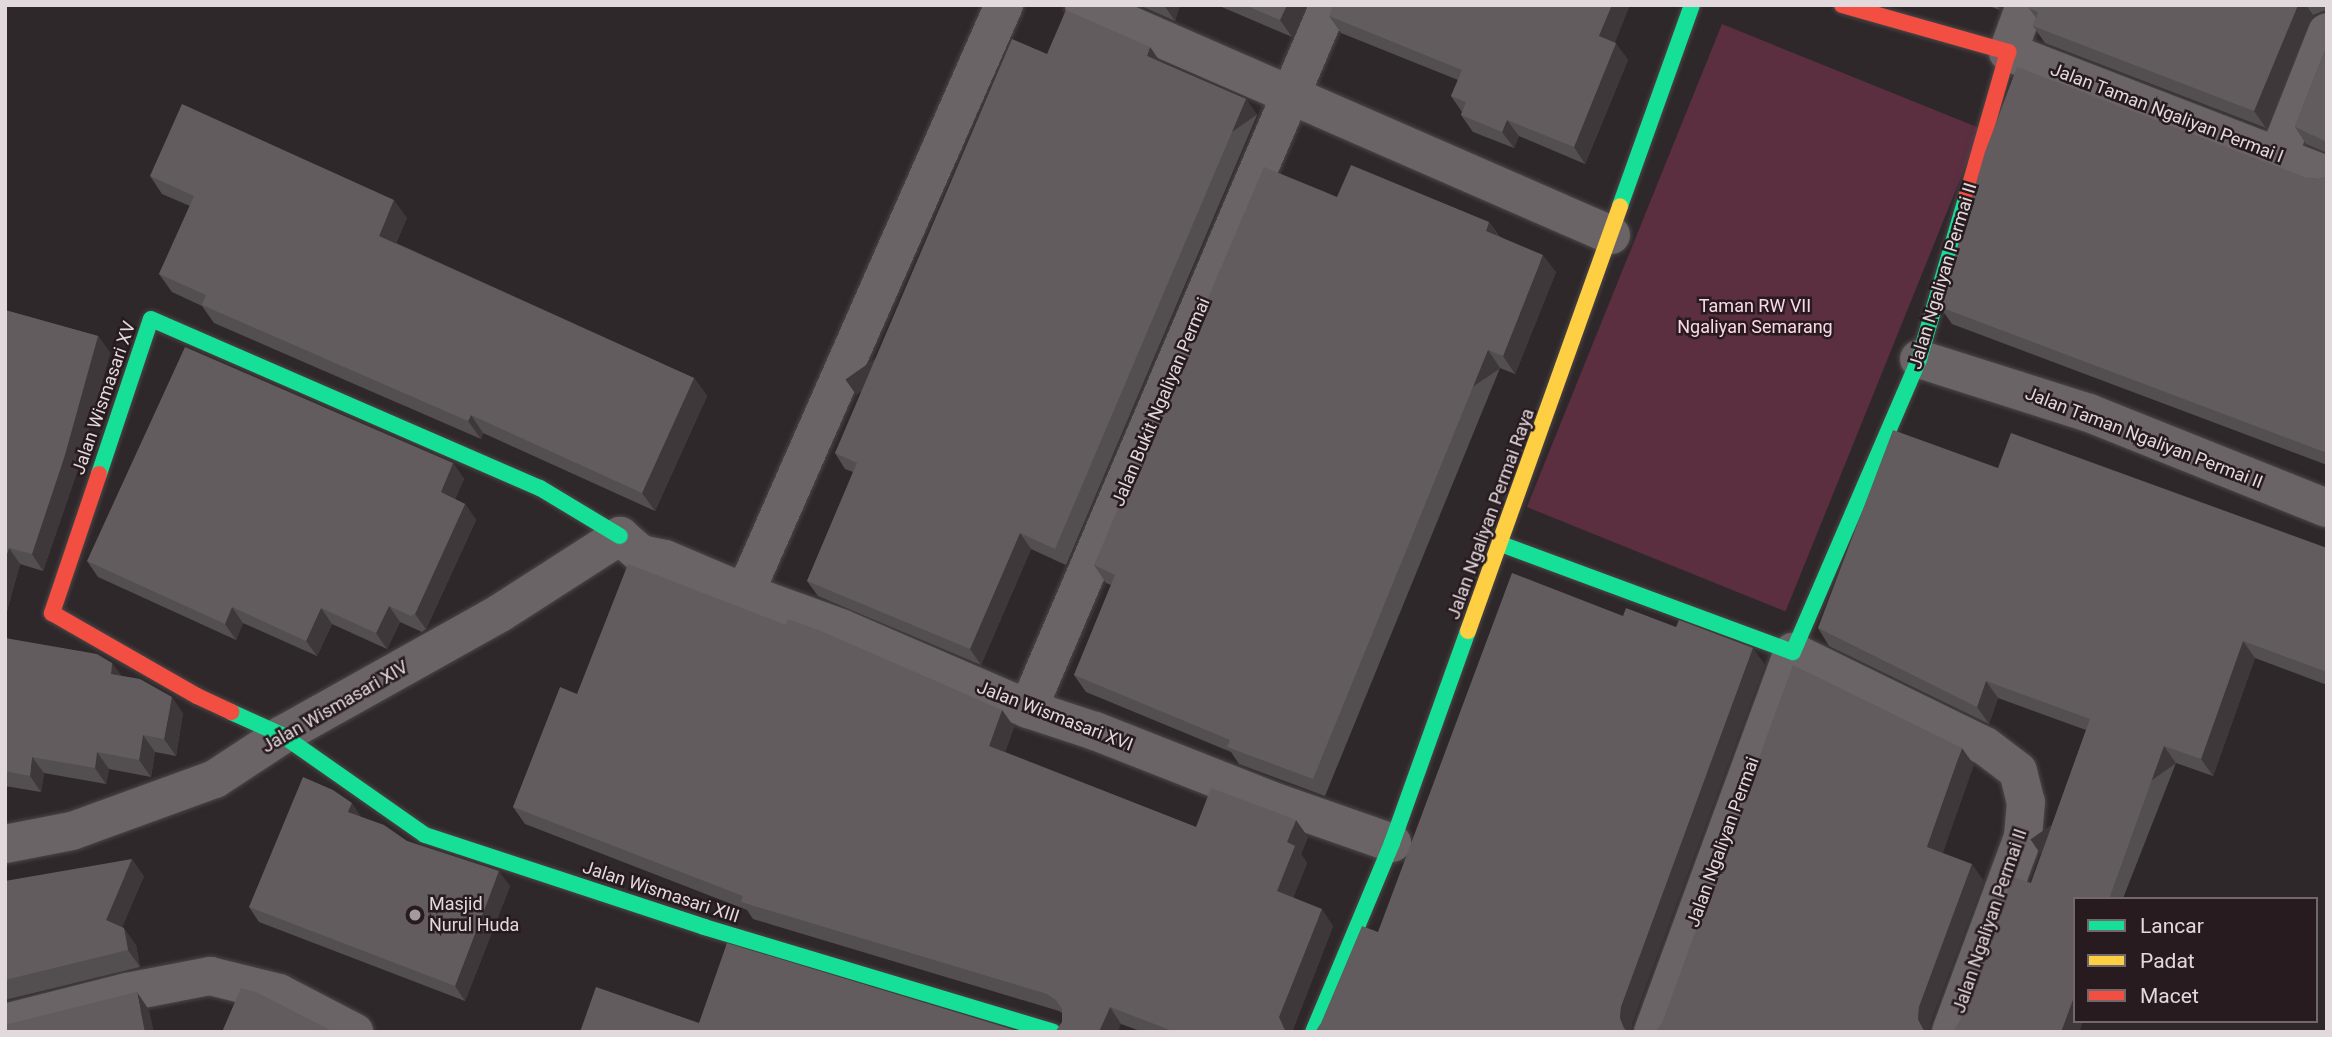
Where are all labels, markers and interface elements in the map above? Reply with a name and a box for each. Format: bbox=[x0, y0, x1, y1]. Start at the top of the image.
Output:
street label: Jalan Taman Ngaliyan Permai I bbox=[2047, 58, 2287, 168]
street label: Jalan Ngaliyan Permai II bbox=[1904, 180, 1982, 372]
street label: Jalan Bukit Ngaliyan Permai bbox=[1107, 295, 1215, 509]
park label: Taman RW VII Ngaliyan Semarang bbox=[1677, 296, 1833, 338]
street label: Jalan Wismasari XV bbox=[68, 319, 140, 477]
street label: Jalan Taman Ngaliyan Permai II bbox=[2022, 383, 2266, 493]
street label: Jalan Ngaliyan Permai Raya bbox=[1443, 406, 1539, 622]
street label: Jalan Wismasari XIV bbox=[258, 656, 412, 758]
street label: Jalan Wismasari XVI bbox=[974, 676, 1136, 756]
street label: Jalan Ngaliyan Permai bbox=[1682, 754, 1764, 930]
street label: Jalan Ngaliyan Permai II bbox=[1948, 826, 2032, 1016]
street label: Jalan Wismasari XIII bbox=[580, 856, 742, 928]
place label: Masjid Nurul Huda bbox=[429, 894, 519, 936]
legend bbox=[2073, 897, 2318, 1023]
marker: Masjid Nurul Huda bbox=[407, 907, 423, 923]
text: Lancar bbox=[2140, 914, 2204, 938]
text: Padat bbox=[2140, 949, 2195, 973]
text: Macet bbox=[2140, 984, 2199, 1008]

